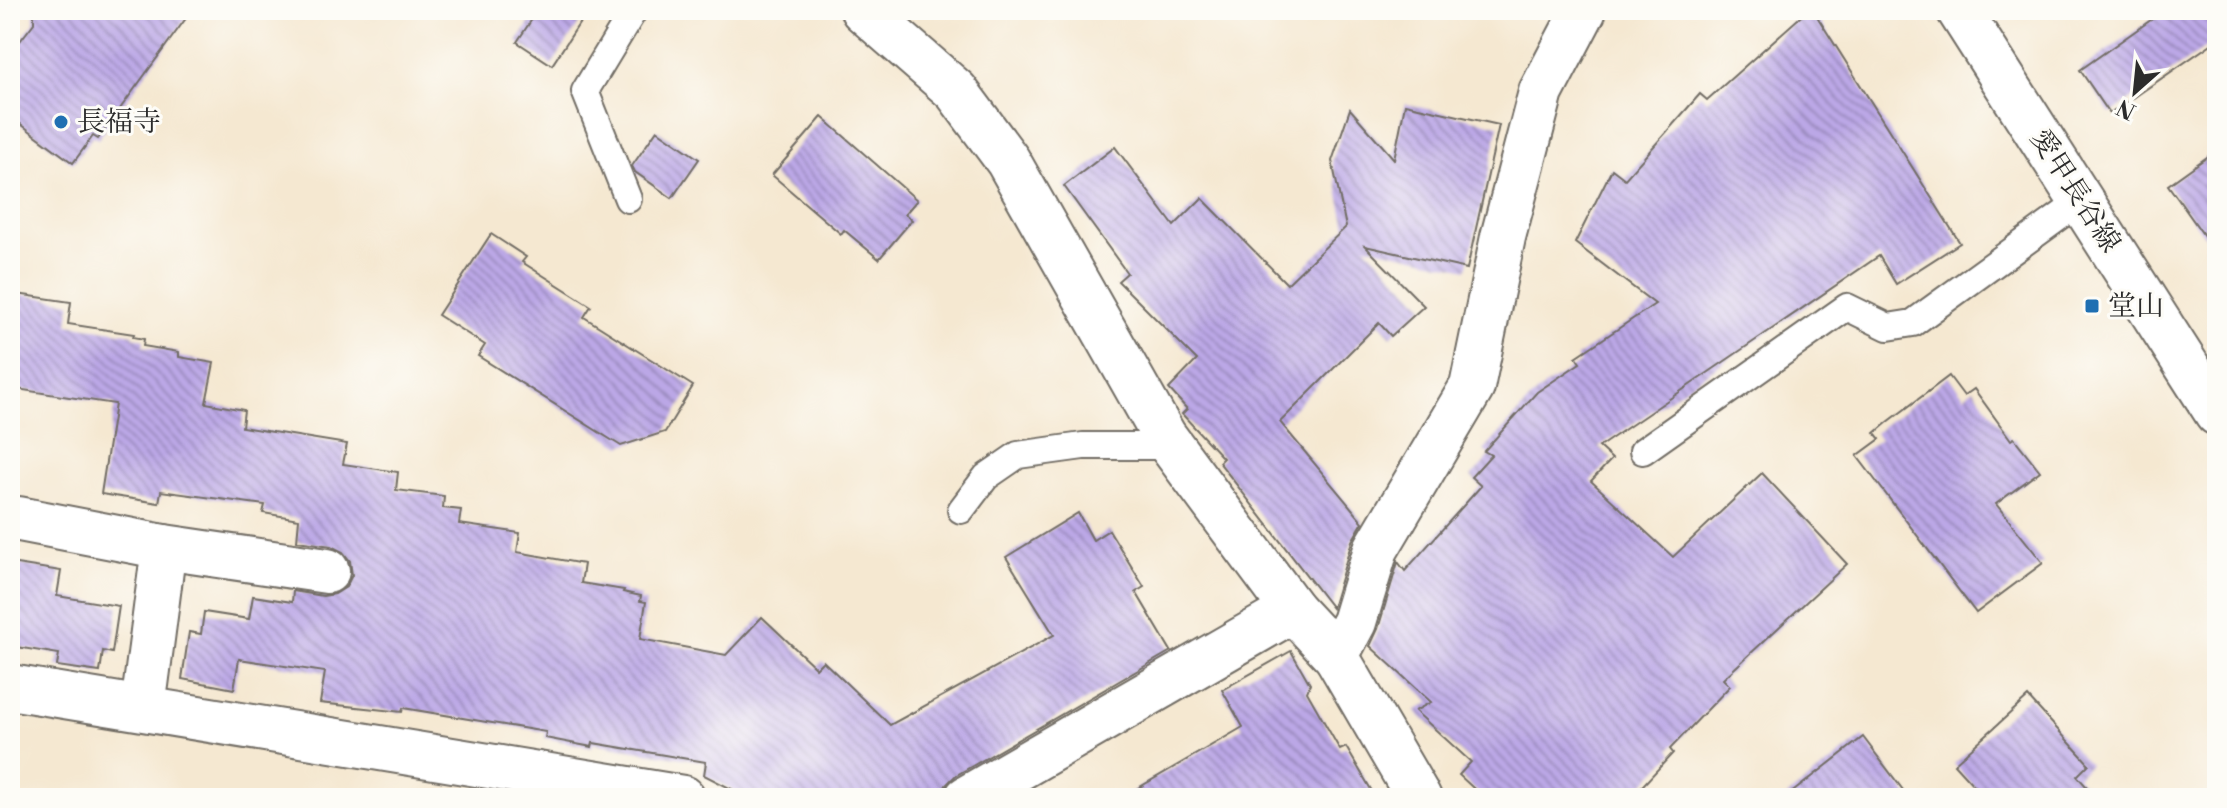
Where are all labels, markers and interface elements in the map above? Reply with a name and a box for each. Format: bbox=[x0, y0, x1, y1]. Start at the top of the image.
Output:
north arrow bbox=[2095, 52, 2175, 132]
text: N bbox=[2112, 92, 2140, 124]
place label: 長福寺 bbox=[77, 105, 161, 140]
marker: 長福寺 bbox=[52, 113, 70, 131]
street label: 愛甲長谷線 bbox=[2022, 123, 2128, 259]
place label: 堂山 bbox=[2108, 289, 2164, 324]
marker: 堂山 bbox=[2083, 297, 2101, 315]

